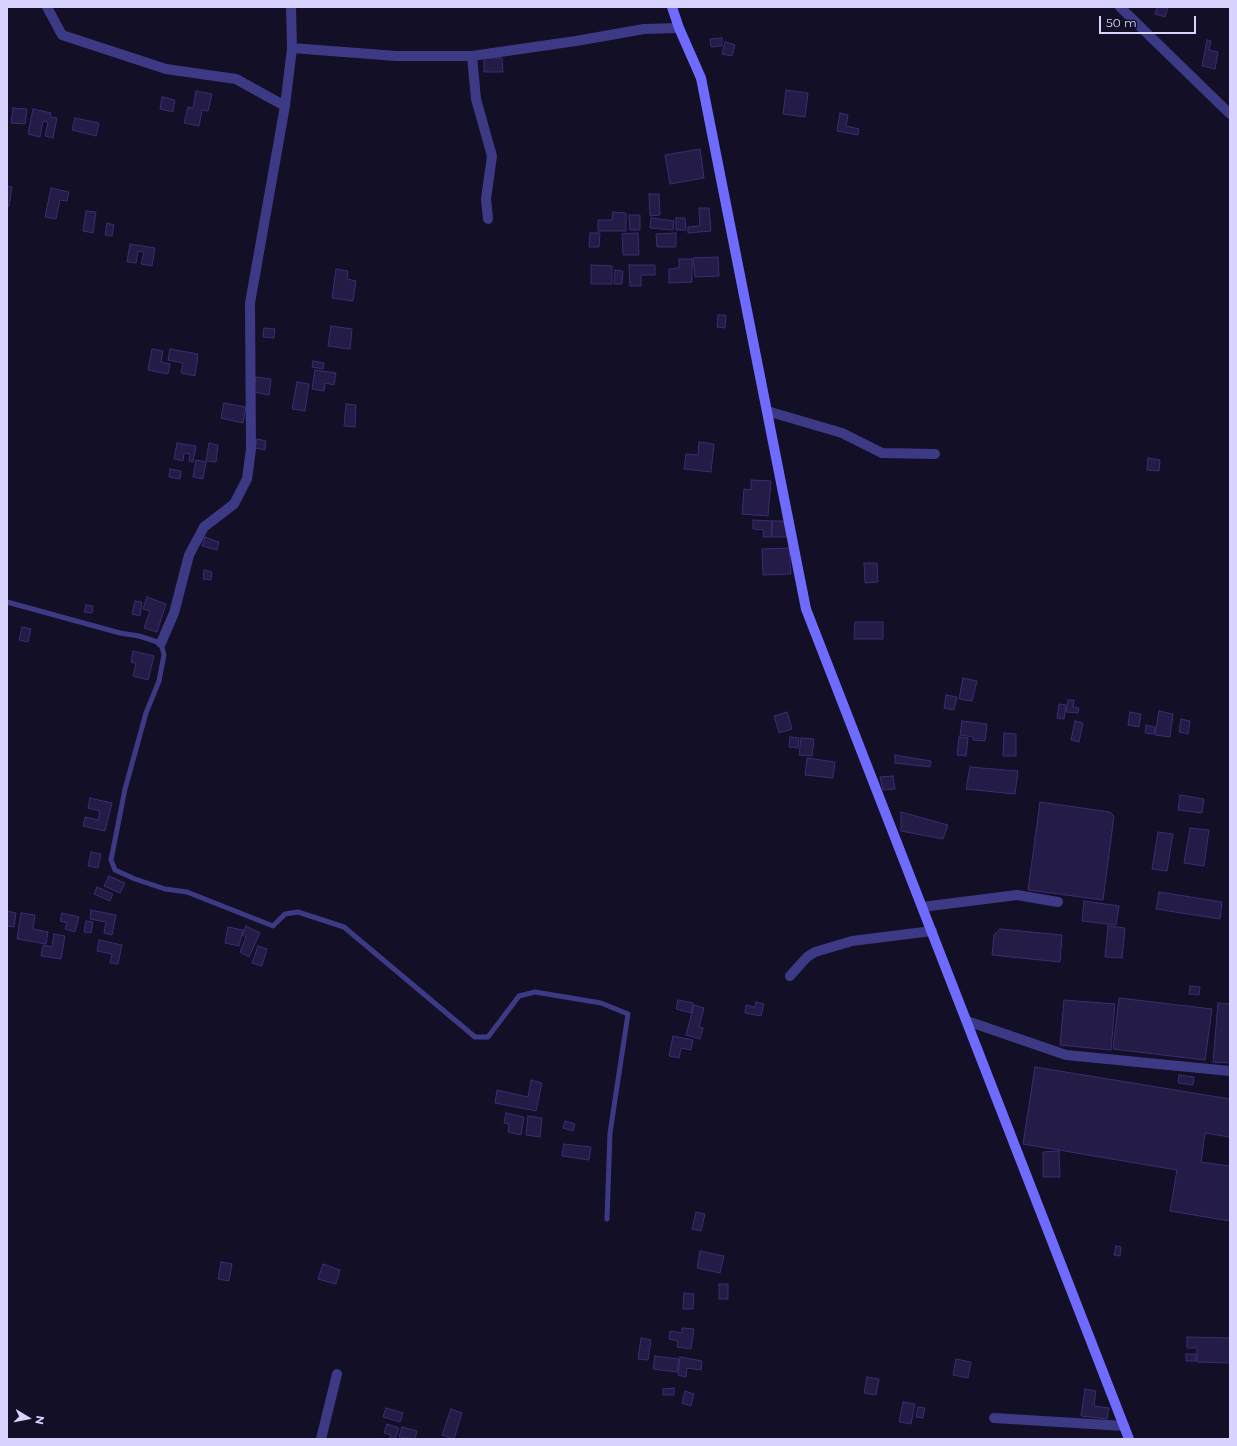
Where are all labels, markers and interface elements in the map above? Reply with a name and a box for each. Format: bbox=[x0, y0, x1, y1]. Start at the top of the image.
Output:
scale bar bbox=[1101, 8, 1198, 34]
text: 50 m bbox=[1106, 15, 1137, 30]
north arrow bbox=[8, 1398, 48, 1438]
text: N bbox=[32, 1414, 47, 1426]

